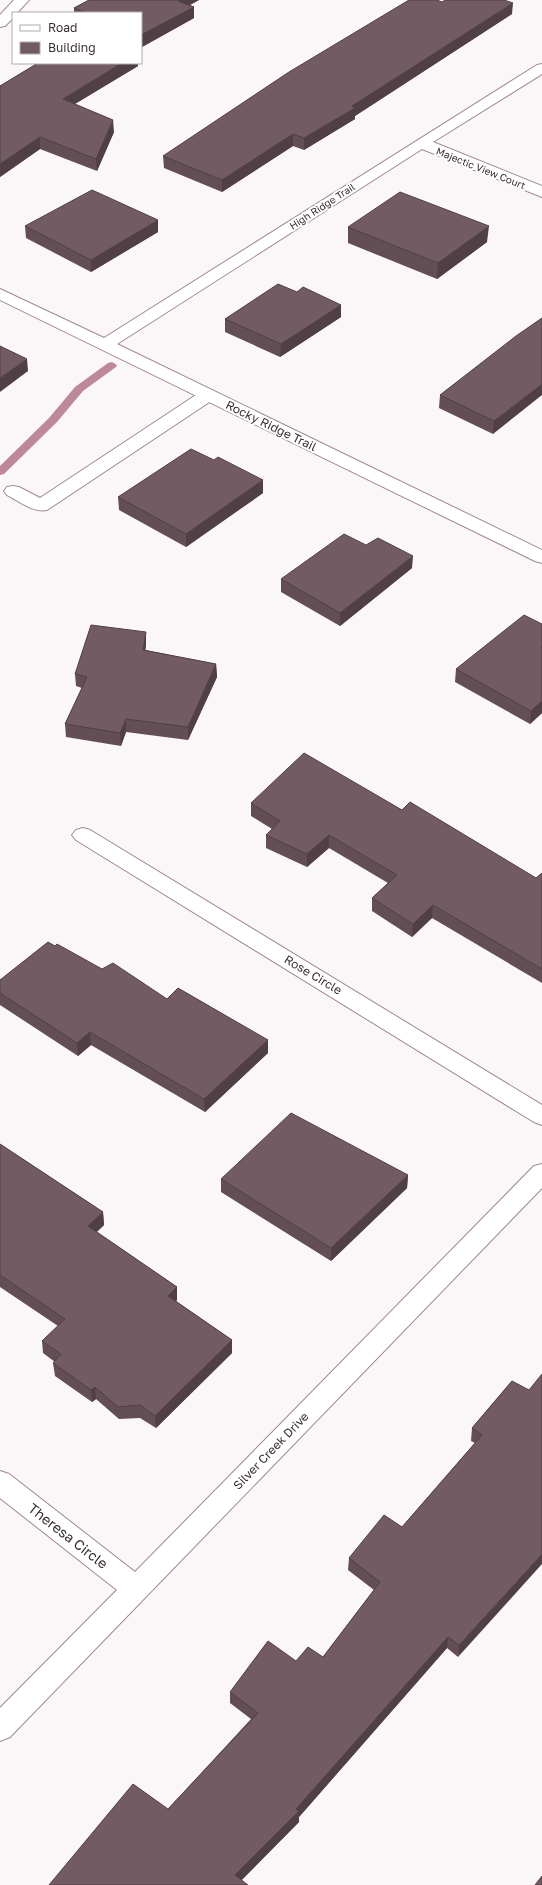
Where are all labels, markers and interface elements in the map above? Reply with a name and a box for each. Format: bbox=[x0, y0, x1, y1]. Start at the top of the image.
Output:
legend bbox=[12, 12, 142, 64]
text: Road bbox=[48, 20, 77, 35]
text: Building bbox=[48, 40, 96, 55]
street label: Majectic View Court bbox=[435, 145, 527, 191]
street label: High Ridge Trail bbox=[287, 180, 357, 232]
street label: Rocky Ridge Trail bbox=[223, 397, 319, 454]
street label: Rose Circle bbox=[282, 951, 345, 998]
street label: Silver Creek Drive bbox=[230, 1409, 311, 1492]
street label: Theresa Circle bbox=[25, 1499, 112, 1572]

